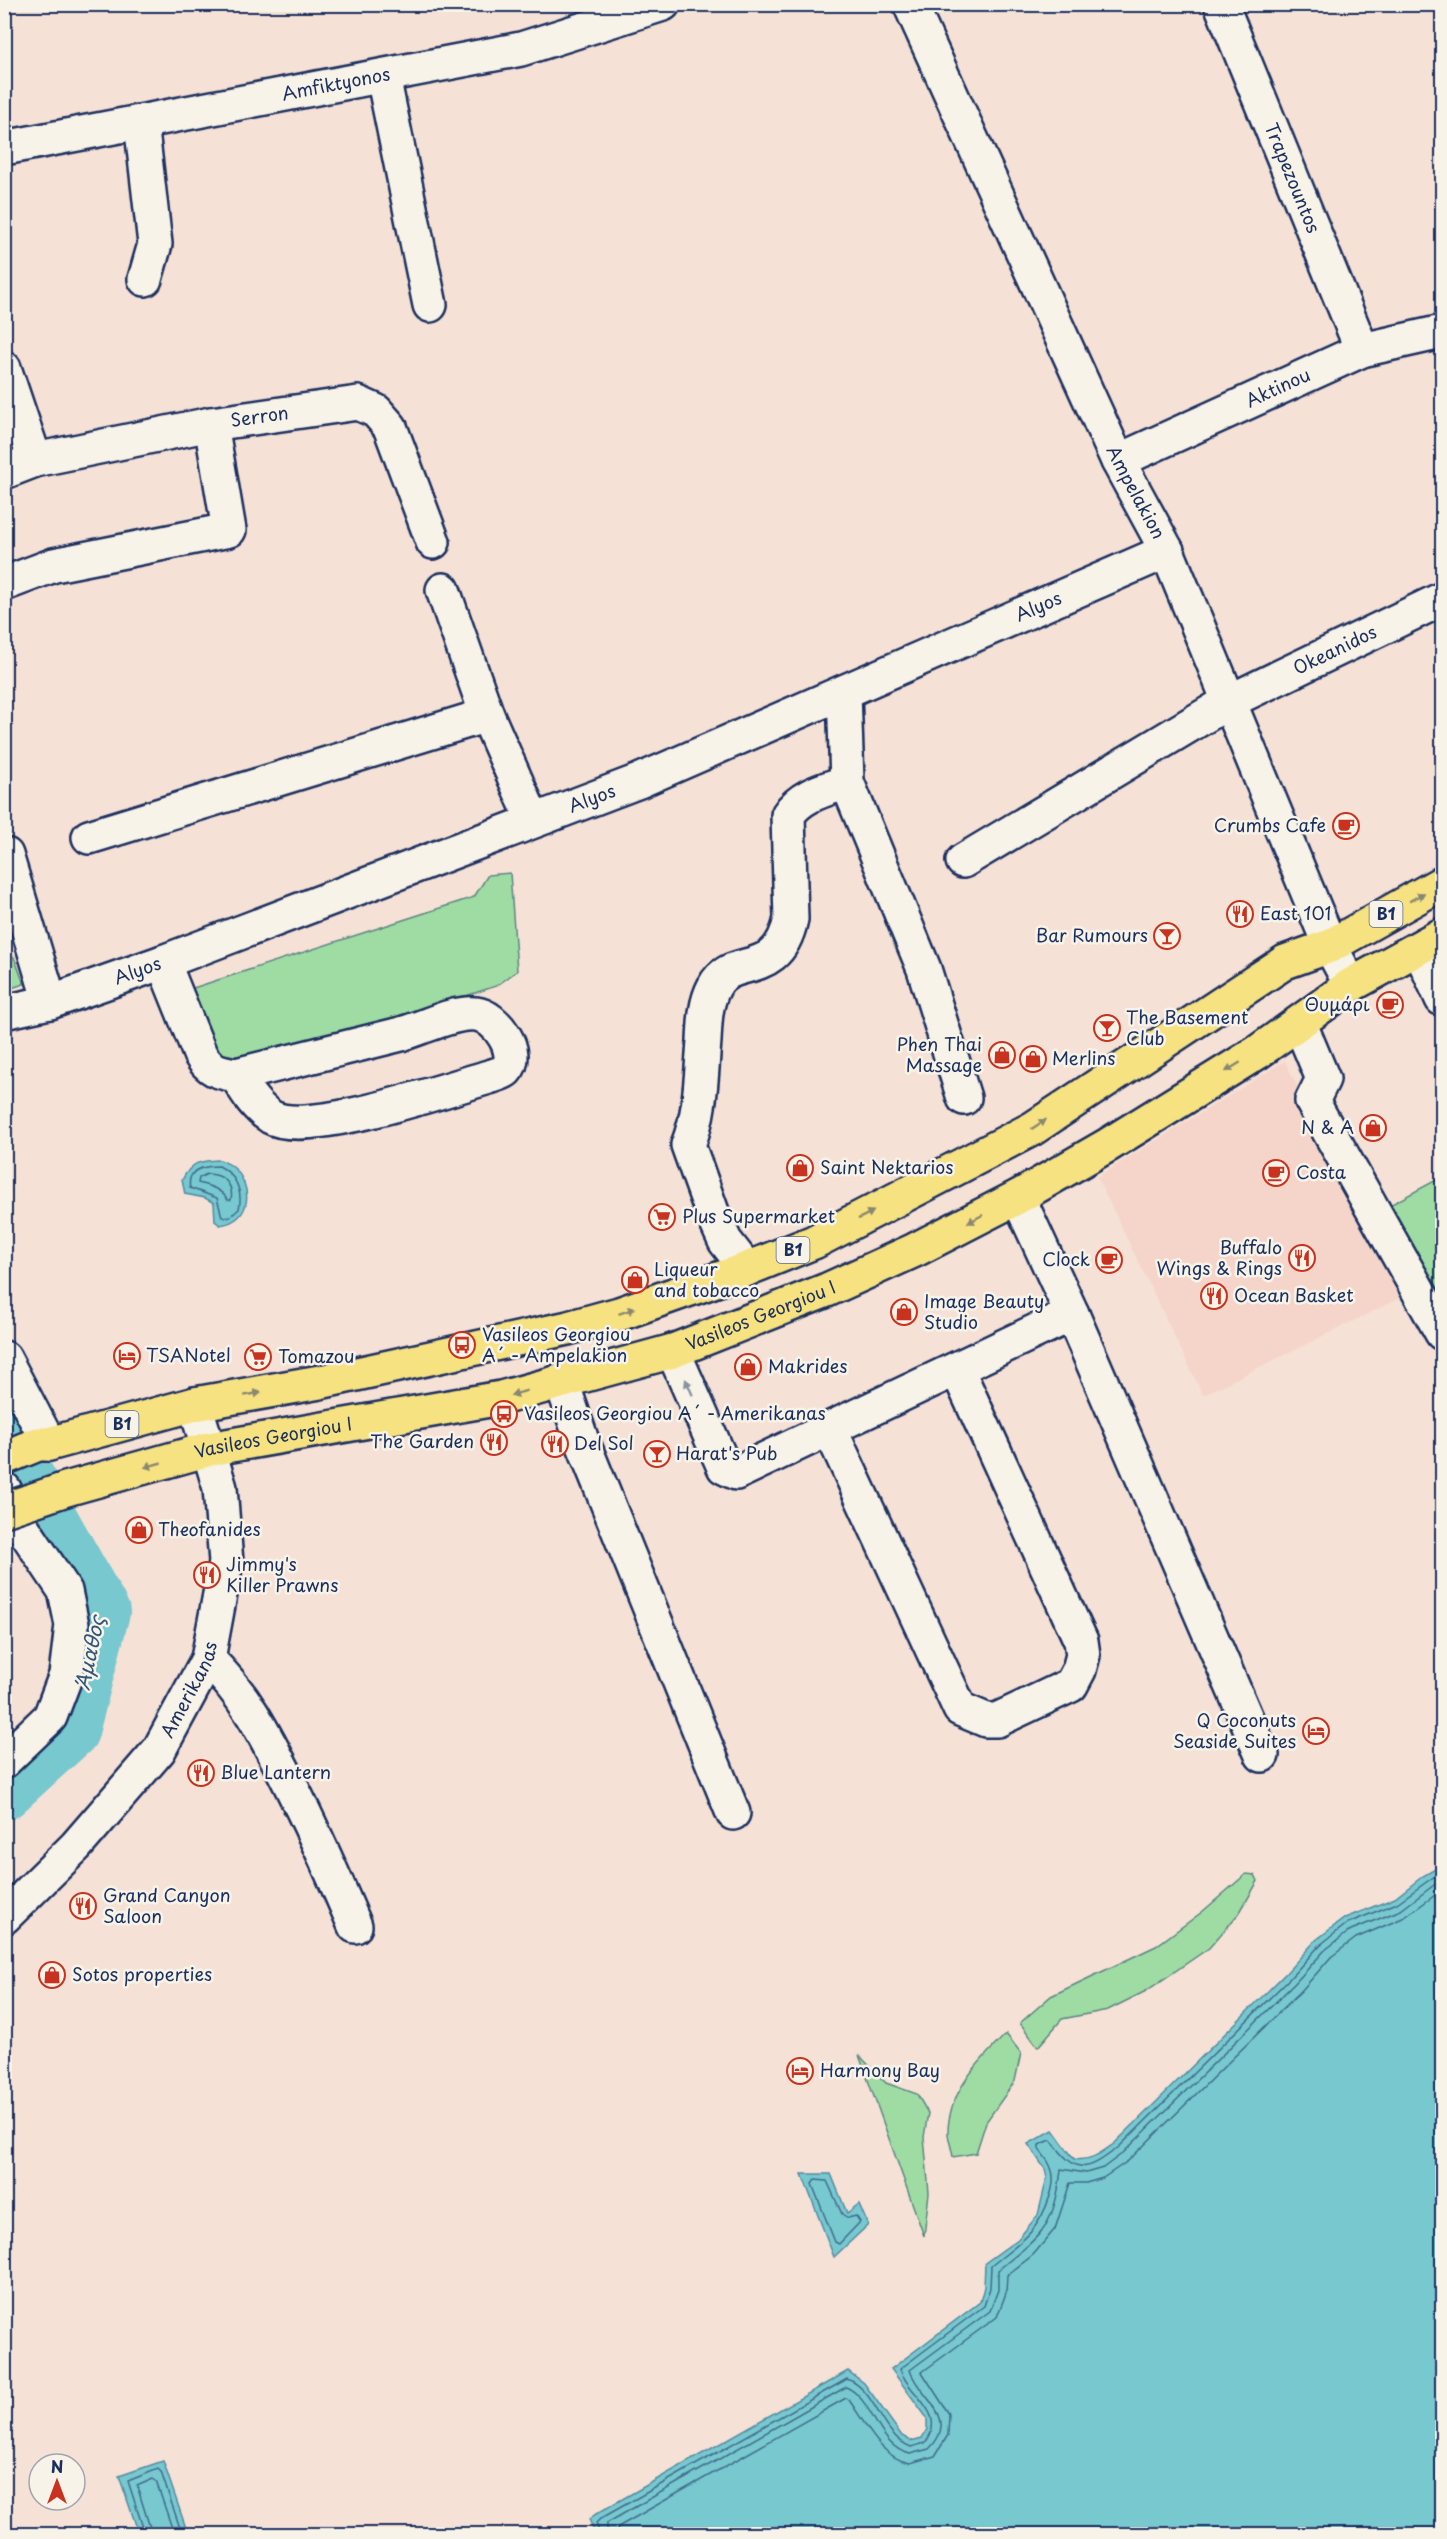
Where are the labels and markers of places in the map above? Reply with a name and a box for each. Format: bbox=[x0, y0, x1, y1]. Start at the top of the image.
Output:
place label: Crumbs Cafe bbox=[1214, 811, 1326, 838]
cafe icon: Crumbs Cafe bbox=[1331, 811, 1361, 841]
restaurant icon: East 101 bbox=[1225, 899, 1255, 929]
place label: East 101 bbox=[1260, 899, 1331, 926]
place label: Bar Rumours bbox=[1036, 921, 1148, 948]
bar icon: Bar Rumours bbox=[1152, 921, 1182, 951]
place label: Θυμάρι bbox=[1304, 990, 1370, 1017]
cafe icon: Θυμάρι bbox=[1375, 990, 1405, 1020]
place label: The Basement Club bbox=[1126, 1003, 1248, 1051]
bar icon: The Basement Club bbox=[1092, 1013, 1122, 1043]
place label: Phen Thai Massage bbox=[897, 1030, 982, 1078]
shop icon: Phen Thai Massage bbox=[987, 1040, 1017, 1070]
shop icon: Merlins bbox=[1018, 1044, 1048, 1074]
place label: Merlins bbox=[1052, 1044, 1115, 1071]
place label: N & A bbox=[1301, 1113, 1354, 1140]
shop icon: N & A bbox=[1358, 1113, 1388, 1143]
shop icon: Saint Nektarios bbox=[785, 1153, 815, 1183]
place label: Saint Nektarios bbox=[820, 1153, 953, 1180]
cafe icon: Costa bbox=[1261, 1158, 1291, 1188]
place label: Costa bbox=[1296, 1158, 1347, 1185]
supermarket icon: Plus Supermarket bbox=[647, 1202, 677, 1232]
place label: Plus Supermarket bbox=[682, 1202, 835, 1229]
place label: Buffalo Wings & Rings bbox=[1156, 1233, 1282, 1281]
restaurant icon: Buffalo Wings & Rings bbox=[1287, 1243, 1317, 1273]
place label: Clock bbox=[1042, 1245, 1090, 1272]
cafe icon: Clock bbox=[1094, 1245, 1124, 1275]
place label: Liqueur and tobacco bbox=[654, 1255, 759, 1303]
shop icon: Liqueur and tobacco bbox=[620, 1265, 650, 1295]
restaurant icon: Ocean Basket bbox=[1199, 1281, 1229, 1311]
place label: Ocean Basket bbox=[1234, 1281, 1354, 1308]
place label: Image Beauty Studio bbox=[924, 1287, 1044, 1335]
shop icon: Image Beauty Studio bbox=[889, 1297, 919, 1327]
place label: Vasileos Georgiou A´ - Ampelakion bbox=[482, 1320, 631, 1368]
bus stop icon: Vasileos Georgiou A´ - Ampelakion bbox=[447, 1330, 477, 1360]
hotel icon: TSANotel bbox=[112, 1341, 142, 1371]
place label: TSANotel bbox=[146, 1341, 231, 1368]
supermarket icon: Tomazou bbox=[243, 1342, 273, 1372]
place label: Tomazou bbox=[278, 1342, 354, 1369]
shop icon: Makrides bbox=[733, 1352, 763, 1382]
place label: Makrides bbox=[768, 1352, 848, 1379]
bus stop icon: Vasileos Georgiou A´ - Amerikanas bbox=[489, 1399, 519, 1429]
place label: Vasileos Georgiou A´ - Amerikanas bbox=[524, 1399, 826, 1426]
place label: The Garden bbox=[370, 1427, 474, 1454]
restaurant icon: The Garden bbox=[479, 1427, 509, 1457]
restaurant icon: Del Sol bbox=[540, 1429, 570, 1459]
place label: Del Sol bbox=[574, 1429, 634, 1456]
bar icon: Harat's Pub bbox=[642, 1439, 672, 1469]
place label: Harat's Pub bbox=[676, 1439, 777, 1466]
shop icon: Theofanides bbox=[124, 1515, 154, 1545]
place label: Theofanides bbox=[158, 1515, 261, 1542]
place label: Jimmy's Killer Prawns bbox=[226, 1550, 338, 1598]
restaurant icon: Jimmy's Killer Prawns bbox=[192, 1560, 222, 1590]
place label: Q Coconuts Seaside Suites bbox=[1173, 1706, 1296, 1754]
hotel icon: Q Coconuts Seaside Suites bbox=[1301, 1716, 1331, 1746]
restaurant icon: Blue Lantern bbox=[186, 1758, 216, 1788]
place label: Blue Lantern bbox=[220, 1758, 331, 1785]
place label: Grand Canyon Saloon bbox=[103, 1881, 231, 1929]
restaurant icon: Grand Canyon Saloon bbox=[68, 1891, 98, 1921]
shop icon: Sotos properties bbox=[37, 1960, 67, 1990]
place label: Sotos properties bbox=[72, 1960, 212, 1987]
hotel icon: Harmony Bay bbox=[785, 2056, 815, 2086]
place label: Harmony Bay bbox=[820, 2056, 940, 2083]

